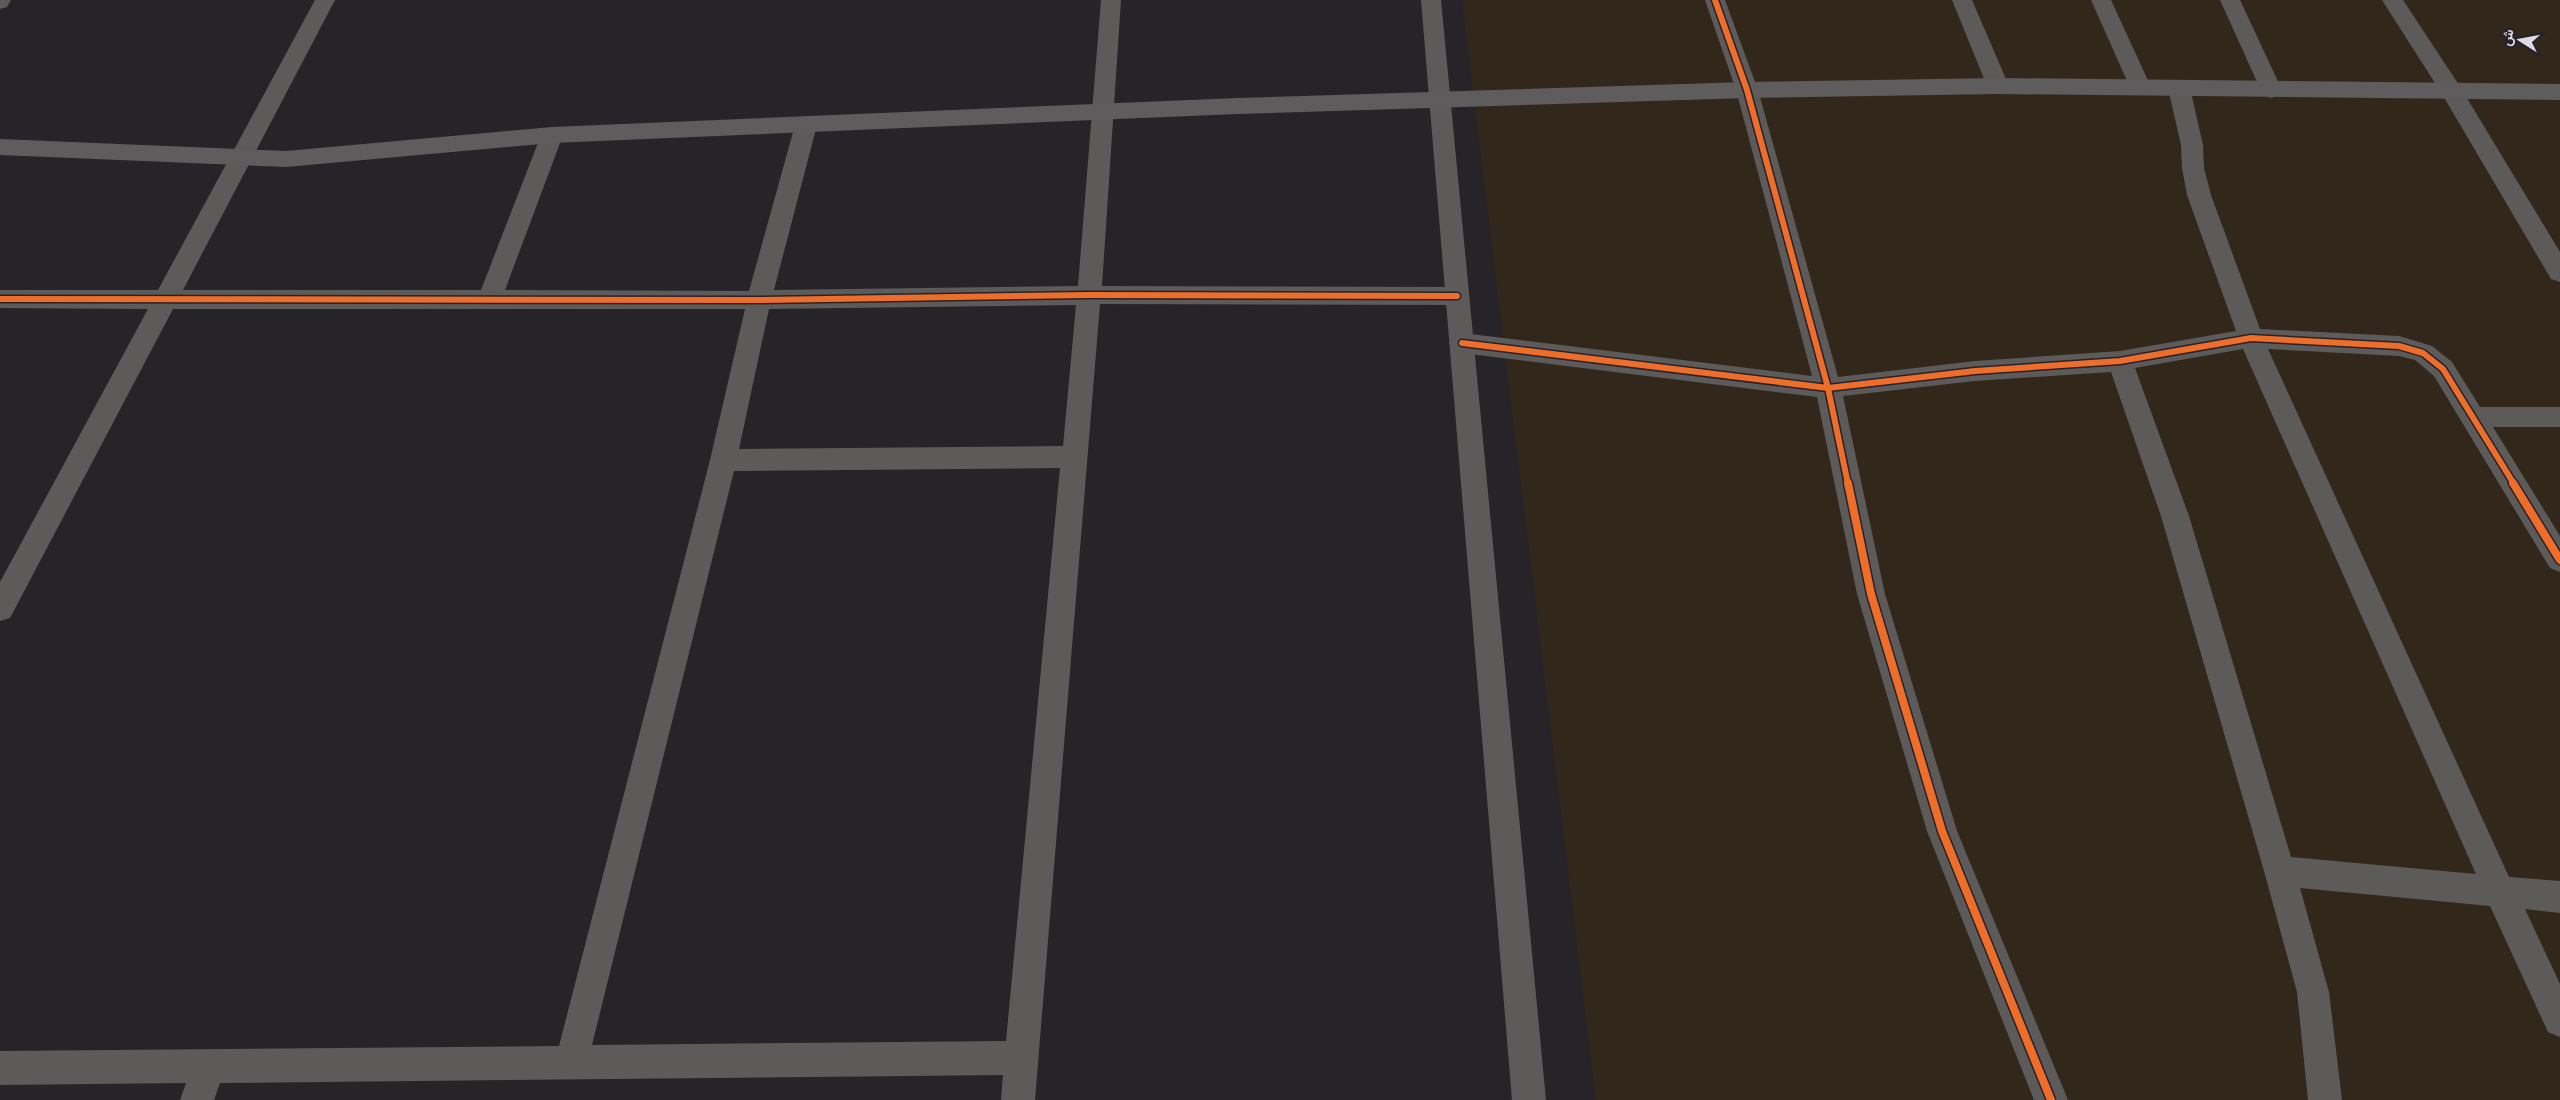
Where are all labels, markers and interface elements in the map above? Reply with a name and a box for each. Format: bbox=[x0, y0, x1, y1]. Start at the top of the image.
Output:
north arrow bbox=[2495, 15, 2545, 65]
text: ش bbox=[2497, 27, 2519, 48]

